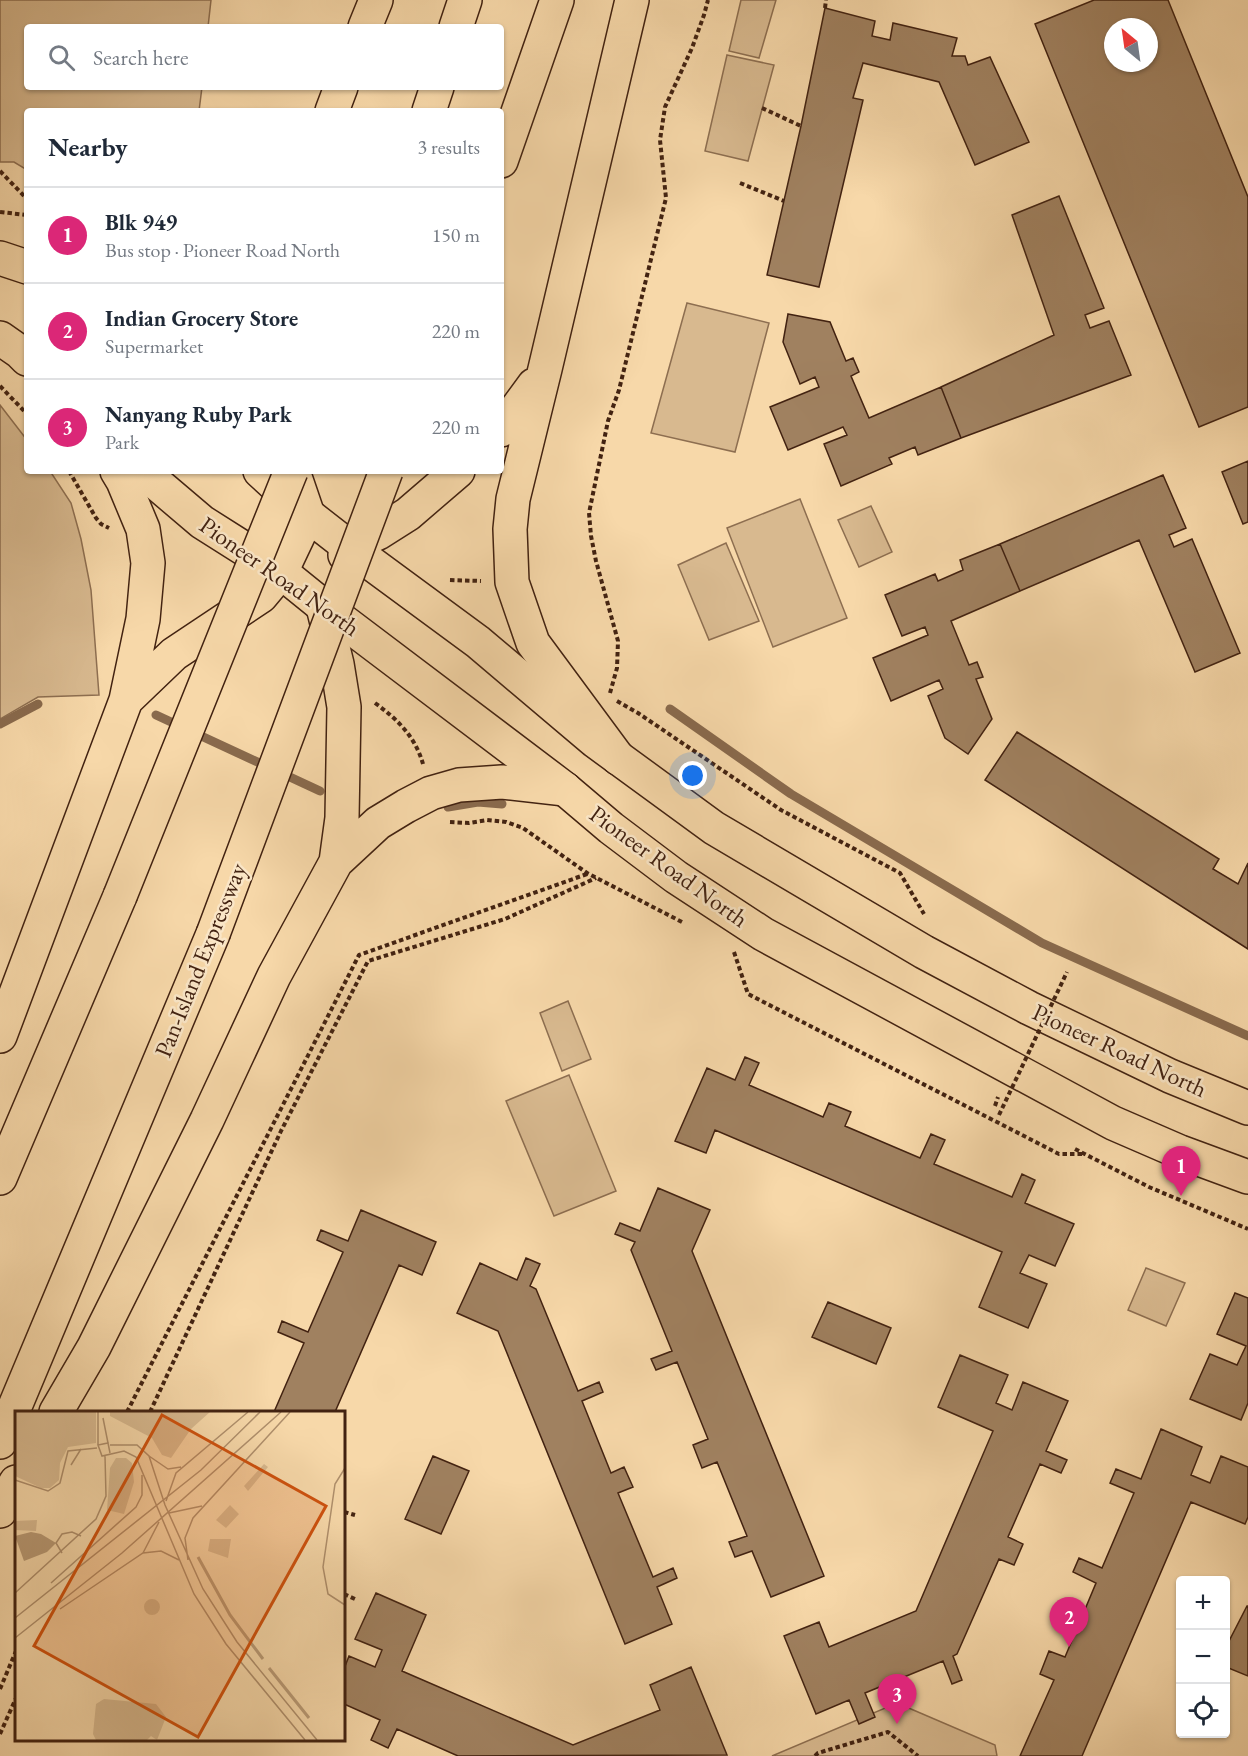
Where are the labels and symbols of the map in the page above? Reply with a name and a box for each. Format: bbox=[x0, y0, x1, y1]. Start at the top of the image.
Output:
north arrow bbox=[1104, 18, 1158, 72]
street label: Pioneer Road North bbox=[194, 509, 366, 643]
your location bbox=[678, 761, 707, 790]
street label: Pioneer Road North bbox=[584, 798, 754, 934]
street label: Pan-Island Expressway bbox=[147, 858, 253, 1062]
street label: Pioneer Road North bbox=[1028, 996, 1212, 1104]
pin: 1 bbox=[1162, 1146, 1200, 1196]
inset map bbox=[15, 1411, 345, 1741]
pin: 2 bbox=[1050, 1598, 1088, 1647]
pin: 3 bbox=[878, 1674, 916, 1724]

